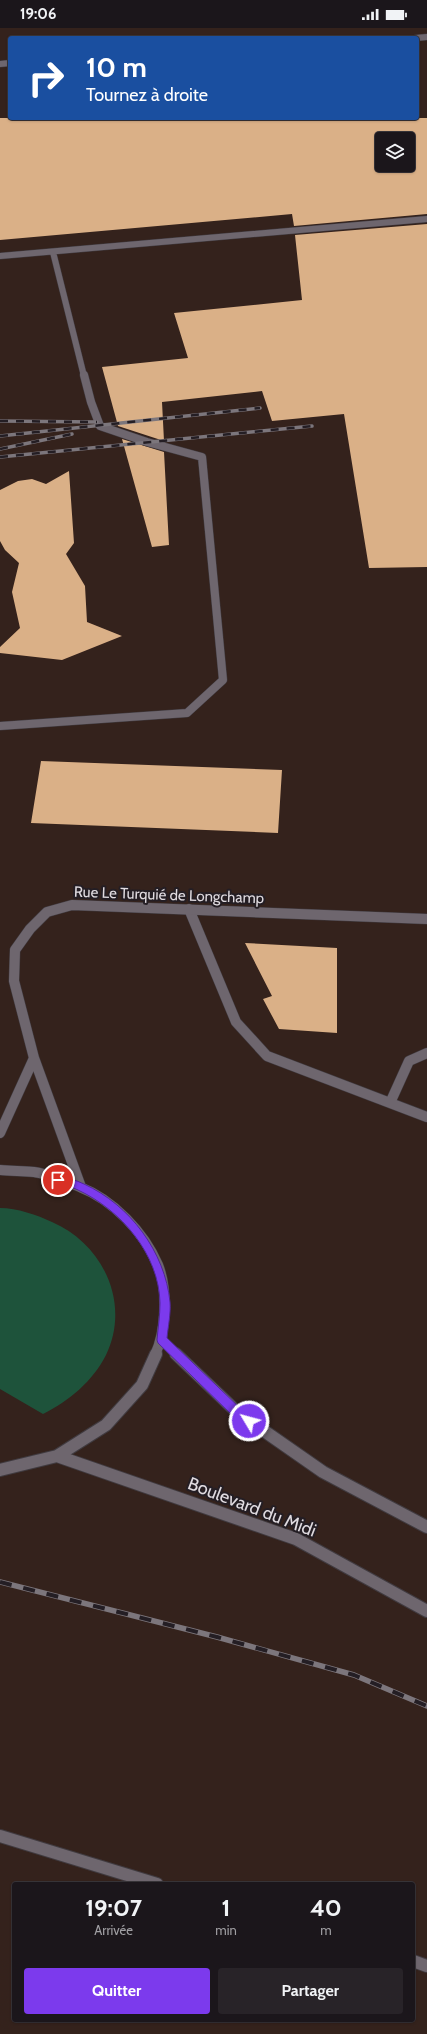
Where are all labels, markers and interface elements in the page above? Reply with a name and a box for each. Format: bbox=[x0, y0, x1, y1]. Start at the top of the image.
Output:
text: 19:06 bbox=[20, 5, 56, 23]
text: 10 m bbox=[86, 50, 147, 84]
icon: right bbox=[20, 52, 72, 104]
text: Tournez à droite bbox=[86, 84, 208, 106]
map controls bbox=[375, 132, 415, 172]
button: layers bbox=[375, 132, 415, 172]
street label: Rue Le Turquié de Longchamp bbox=[74, 883, 264, 907]
pin bbox=[41, 1163, 75, 1197]
icon: arrive bbox=[47, 1169, 69, 1191]
position arrow bbox=[228, 1400, 270, 1442]
street label: Boulevard du Midi bbox=[185, 1472, 319, 1542]
text: 19:07 bbox=[85, 1893, 142, 1922]
text: 1 bbox=[222, 1893, 230, 1922]
text: 40 bbox=[310, 1893, 342, 1922]
text: Arrivée bbox=[94, 1922, 133, 1938]
text: min bbox=[215, 1922, 237, 1938]
text: m bbox=[320, 1922, 332, 1938]
button: Quitter bbox=[24, 1968, 210, 2014]
button: Partager bbox=[218, 1968, 403, 2014]

